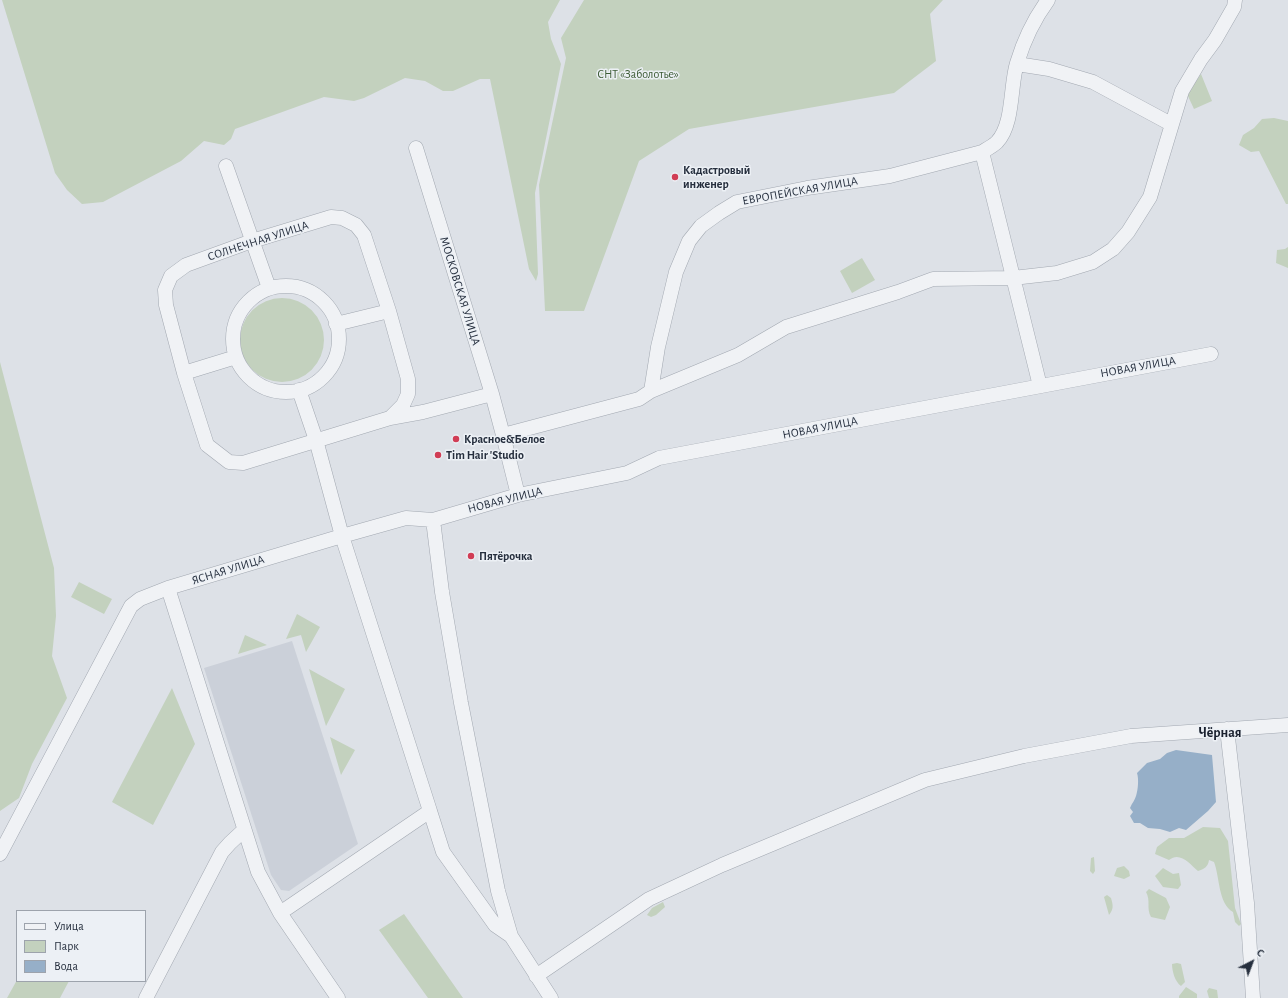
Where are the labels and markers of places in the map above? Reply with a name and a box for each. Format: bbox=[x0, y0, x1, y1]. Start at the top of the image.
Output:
place label: Кадастровый инженер bbox=[683, 163, 750, 191]
marker: Кадастровый инженер bbox=[670, 172, 680, 182]
place label: Красное&Белое bbox=[464, 432, 545, 446]
marker: Красное&Белое bbox=[451, 434, 461, 444]
place label: Tim Hair 'Studio bbox=[446, 448, 524, 462]
marker: Tim Hair 'Studio bbox=[433, 450, 443, 460]
place label: Пятёрочка bbox=[479, 549, 532, 563]
marker: Пятёрочка bbox=[466, 551, 476, 561]

